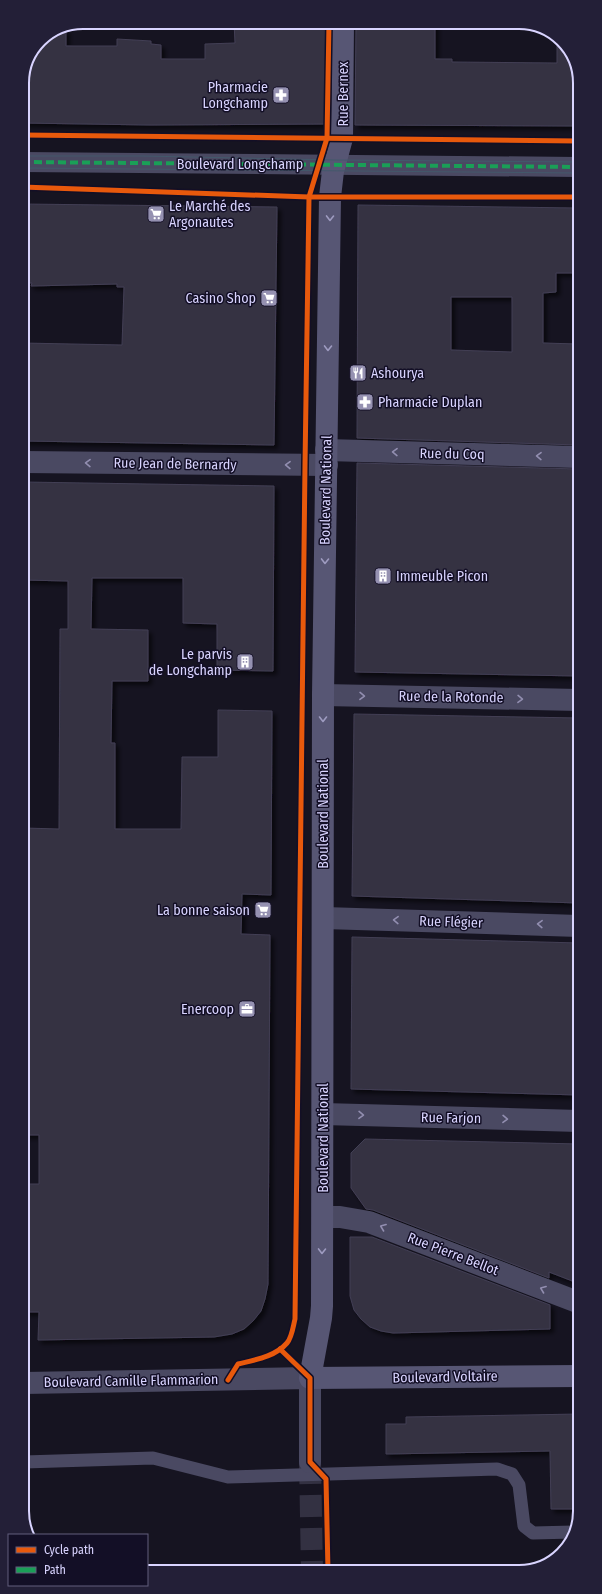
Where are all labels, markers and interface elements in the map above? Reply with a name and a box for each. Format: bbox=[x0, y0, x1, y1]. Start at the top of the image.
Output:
street label: Rue Bernex bbox=[335, 61, 352, 126]
place label: Pharmacie Longchamp bbox=[203, 79, 268, 112]
pharmacy icon: Pharmacie Longchamp bbox=[271, 85, 291, 105]
street label: Boulevard Longchamp bbox=[177, 156, 303, 173]
place label: Le Marché des Argonautes bbox=[169, 198, 250, 231]
supermarket icon: Le Marché des Argonautes bbox=[146, 204, 166, 224]
one-way arrow bbox=[325, 215, 334, 221]
supermarket icon: Casino Shop bbox=[259, 288, 279, 308]
place label: Casino Shop bbox=[186, 290, 256, 307]
one-way arrow bbox=[324, 345, 332, 351]
restaurant icon: Ashourya bbox=[348, 363, 368, 383]
place label: Ashourya bbox=[371, 365, 424, 382]
pharmacy icon: Pharmacie Duplan bbox=[355, 392, 375, 412]
place label: Pharmacie Duplan bbox=[378, 394, 482, 411]
street label: Boulevard National bbox=[317, 435, 335, 545]
street label: Rue du Coq bbox=[419, 445, 485, 463]
one-way arrow bbox=[392, 448, 398, 457]
one-way arrow bbox=[536, 452, 542, 460]
street label: Rue Jean de Bernardy bbox=[113, 454, 237, 474]
one-way arrow bbox=[85, 459, 91, 467]
one-way arrow bbox=[285, 461, 291, 469]
one-way arrow bbox=[321, 558, 329, 564]
building icon: Immeuble Picon bbox=[373, 566, 393, 586]
place label: Immeuble Picon bbox=[396, 568, 488, 585]
place label: Le parvis de Longchamp bbox=[149, 646, 232, 679]
building icon: Le parvis de Longchamp bbox=[235, 652, 255, 672]
street label: Rue de la Rotonde bbox=[398, 688, 504, 706]
one-way arrow bbox=[359, 692, 365, 700]
one-way arrow bbox=[517, 694, 523, 703]
one-way arrow bbox=[319, 716, 327, 722]
street label: Boulevard National bbox=[315, 759, 332, 869]
supermarket icon: La bonne saison bbox=[253, 900, 273, 920]
place label: La bonne saison bbox=[157, 902, 250, 919]
street label: Rue Flégier bbox=[419, 912, 483, 932]
one-way arrow bbox=[393, 916, 399, 924]
one-way arrow bbox=[537, 920, 543, 929]
office icon: Enercoop bbox=[237, 999, 257, 1019]
place label: Enercoop bbox=[181, 1001, 234, 1018]
street label: Boulevard National bbox=[315, 1083, 332, 1193]
street label: Rue Farjon bbox=[421, 1109, 481, 1127]
one-way arrow bbox=[358, 1111, 364, 1120]
one-way arrow bbox=[502, 1115, 508, 1123]
one-way arrow bbox=[379, 1224, 386, 1232]
street label: Rue Pierre Bellot bbox=[405, 1229, 501, 1279]
one-way arrow bbox=[318, 1248, 326, 1254]
one-way arrow bbox=[540, 1286, 547, 1294]
street label: Boulevard Voltaire bbox=[392, 1368, 498, 1386]
street label: Boulevard Camille Flammarion bbox=[44, 1371, 218, 1391]
legend bbox=[8, 1534, 148, 1586]
text: Cycle path bbox=[44, 1543, 94, 1557]
text: Path bbox=[44, 1563, 66, 1577]

